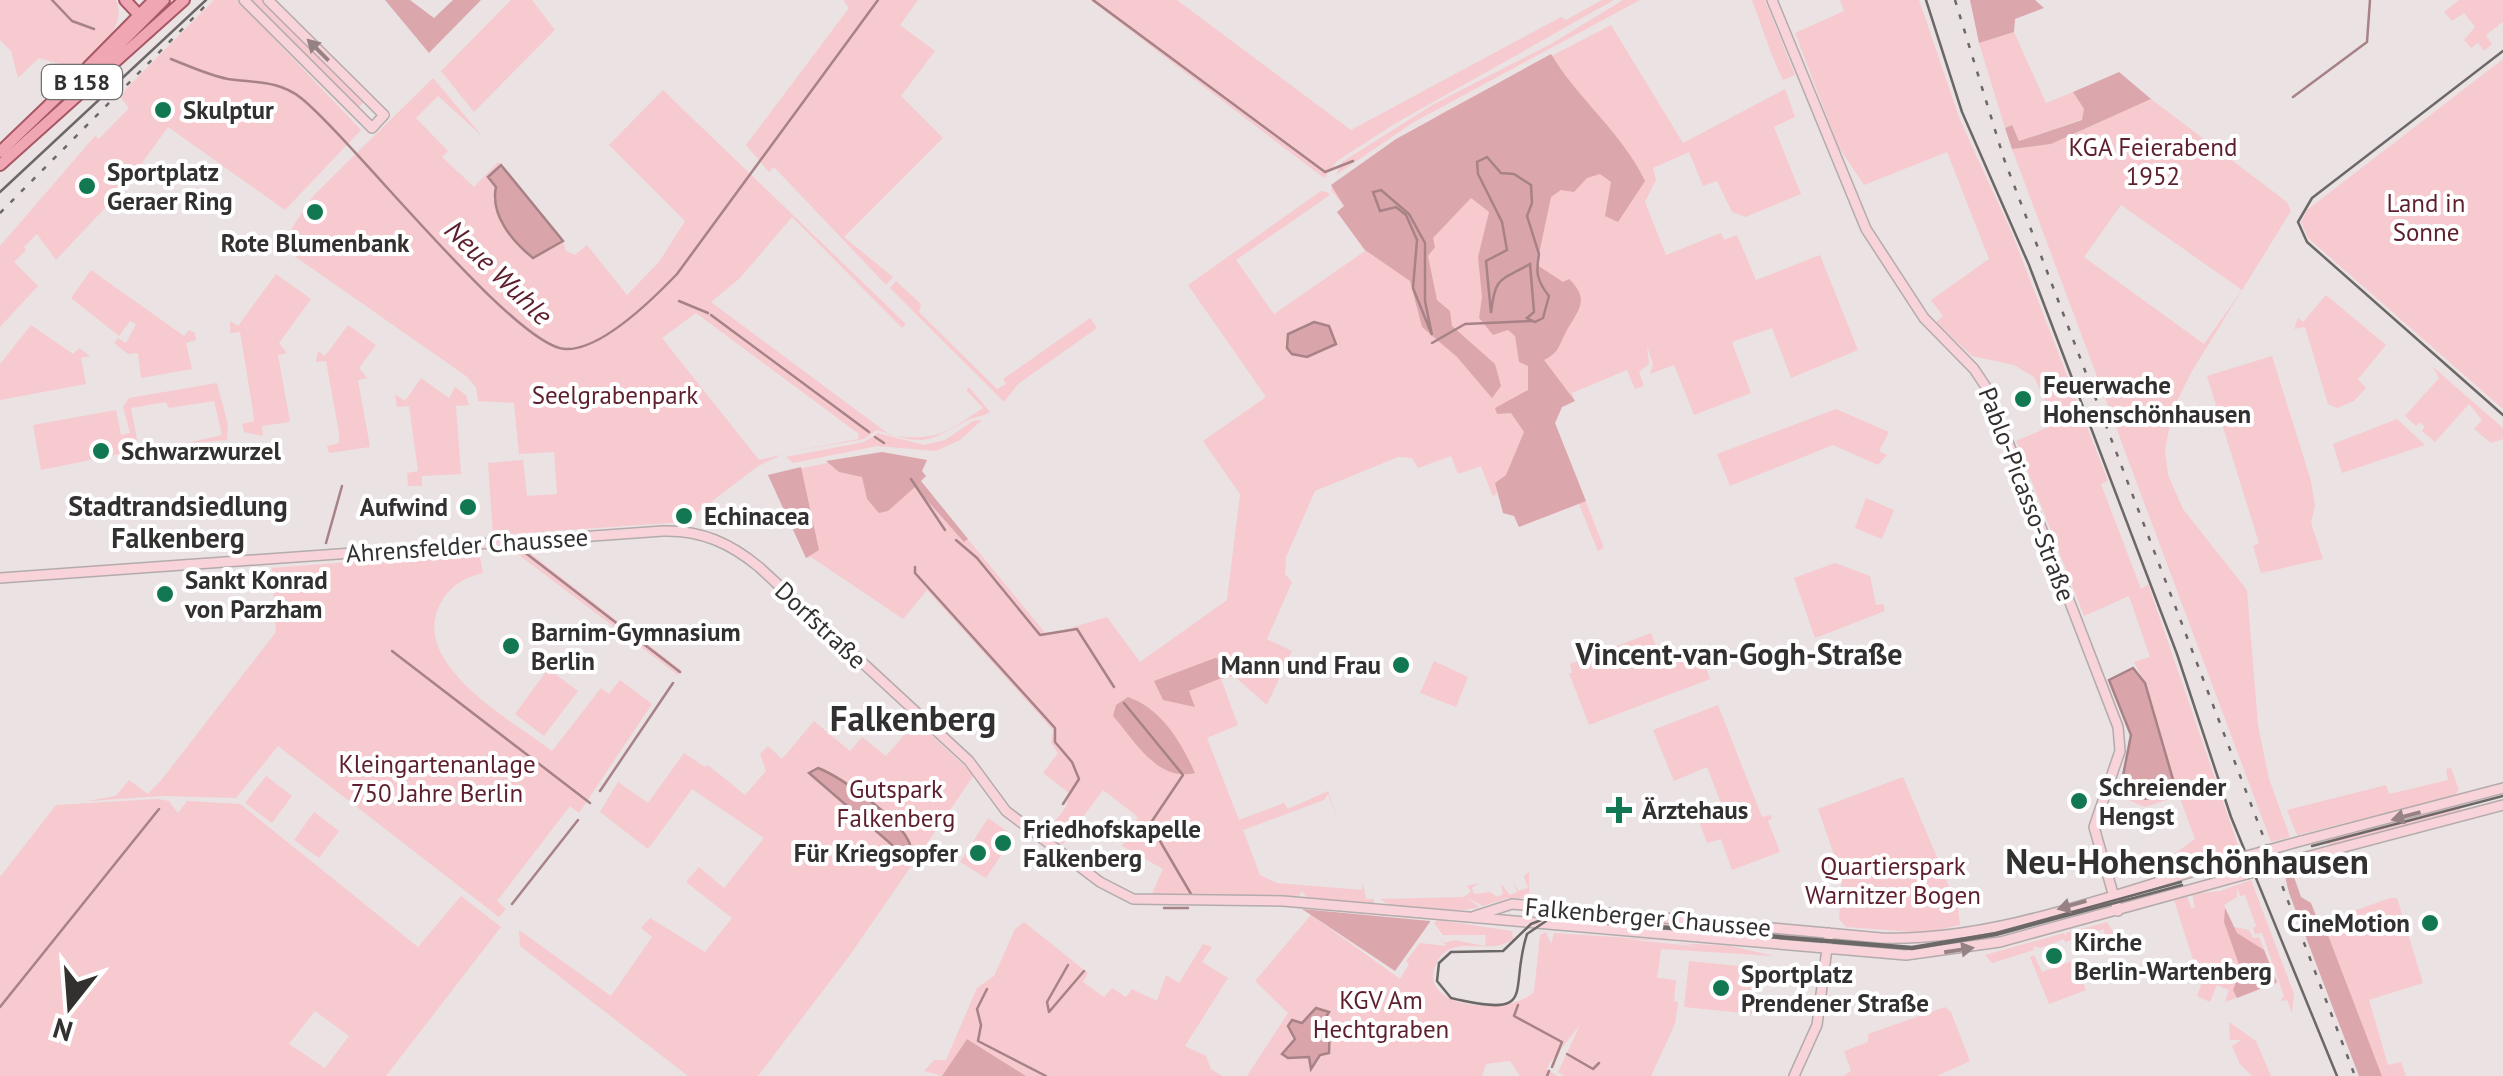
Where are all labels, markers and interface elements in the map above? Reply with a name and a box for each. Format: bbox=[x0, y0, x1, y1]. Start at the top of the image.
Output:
one-way arrow bbox=[307, 39, 331, 62]
road number: B 158 bbox=[42, 65, 122, 99]
place label: Skulptur bbox=[183, 94, 274, 126]
marker: Skulptur bbox=[152, 99, 174, 121]
park label: KGA Feierabend 1952 bbox=[2069, 131, 2237, 192]
place label: Sportplatz Geraer Ring bbox=[107, 156, 233, 217]
marker: Sportplatz Geraer Ring bbox=[76, 175, 98, 197]
park label: Land in Sonne bbox=[2386, 187, 2466, 248]
marker: Rote Blumenbank bbox=[304, 201, 326, 223]
water label: Neue Wuhle bbox=[437, 211, 561, 333]
place label: Rote Blumenbank bbox=[221, 227, 410, 259]
place label: Feuerwache Hohenschönhausen bbox=[2043, 369, 2251, 430]
park label: Seelgrabenpark bbox=[532, 379, 698, 411]
street label: Pablo-Picasso-Straße bbox=[1971, 382, 2083, 606]
marker: Feuerwache Hohenschönhausen bbox=[2012, 388, 2034, 410]
place label: Schwarzwurzel bbox=[121, 435, 282, 467]
marker: Schwarzwurzel bbox=[90, 440, 112, 462]
district label: Stadtrandsiedlung Falkenberg bbox=[68, 487, 288, 556]
place label: Aufwind bbox=[360, 491, 448, 523]
marker: Aufwind bbox=[457, 496, 479, 518]
place label: Echinacea bbox=[704, 500, 810, 532]
marker: Echinacea bbox=[673, 505, 695, 527]
street label: Ahrensfelder Chaussee bbox=[345, 521, 589, 569]
place label: Sankt Konrad von Parzham bbox=[184, 564, 328, 625]
street label: Dorfstraße bbox=[769, 575, 873, 675]
marker: Sankt Konrad von Parzham bbox=[154, 583, 176, 605]
place label: Barnim-Gymnasium Berlin bbox=[531, 616, 741, 677]
district label: Vincent-van-Gogh-Straße bbox=[1574, 634, 1903, 673]
marker: Barnim-Gymnasium Berlin bbox=[500, 635, 522, 657]
place label: Mann und Frau bbox=[1221, 649, 1381, 681]
marker: Mann und Frau bbox=[1390, 654, 1412, 676]
district label: Falkenberg bbox=[830, 695, 996, 741]
park label: Kleingartenanlage 750 Jahre Berlin bbox=[338, 748, 536, 809]
place label: Schreiender Hengst bbox=[2099, 771, 2226, 832]
park label: Gutspark Falkenberg bbox=[837, 773, 955, 834]
marker: Schreiender Hengst bbox=[2068, 790, 2090, 812]
place label: Ärztehaus bbox=[1642, 794, 1748, 826]
marker: Ärztehaus bbox=[1606, 797, 1632, 823]
one-way arrow bbox=[2390, 809, 2420, 824]
place label: Friedhofskapelle Falkenberg bbox=[1023, 813, 1201, 874]
marker: Friedhofskapelle Falkenberg bbox=[992, 832, 1014, 854]
place label: Für Kriegsopfer bbox=[794, 837, 958, 869]
district label: Neu-Hohenschönhausen bbox=[2005, 838, 2369, 884]
marker: Für Kriegsopfer bbox=[967, 842, 989, 864]
park label: Quartierspark Warnitzer Bogen bbox=[1805, 850, 1981, 911]
street label: Falkenberger Chaussee bbox=[1524, 890, 1772, 944]
one-way arrow bbox=[2056, 897, 2087, 913]
place label: CineMotion bbox=[2287, 907, 2410, 939]
marker: CineMotion bbox=[2419, 912, 2441, 934]
place label: Kirche Berlin-Wartenberg bbox=[2074, 926, 2272, 987]
one-way arrow bbox=[1944, 942, 1976, 958]
marker: Kirche Berlin-Wartenberg bbox=[2043, 945, 2065, 967]
north arrow bbox=[20, 956, 120, 1056]
place label: Sportplatz Prendener Straße bbox=[1741, 958, 1929, 1019]
marker: Sportplatz Prendener Straße bbox=[1710, 977, 1732, 999]
park label: KGV Am Hechtgraben bbox=[1313, 984, 1449, 1045]
text: N bbox=[48, 1010, 77, 1051]

